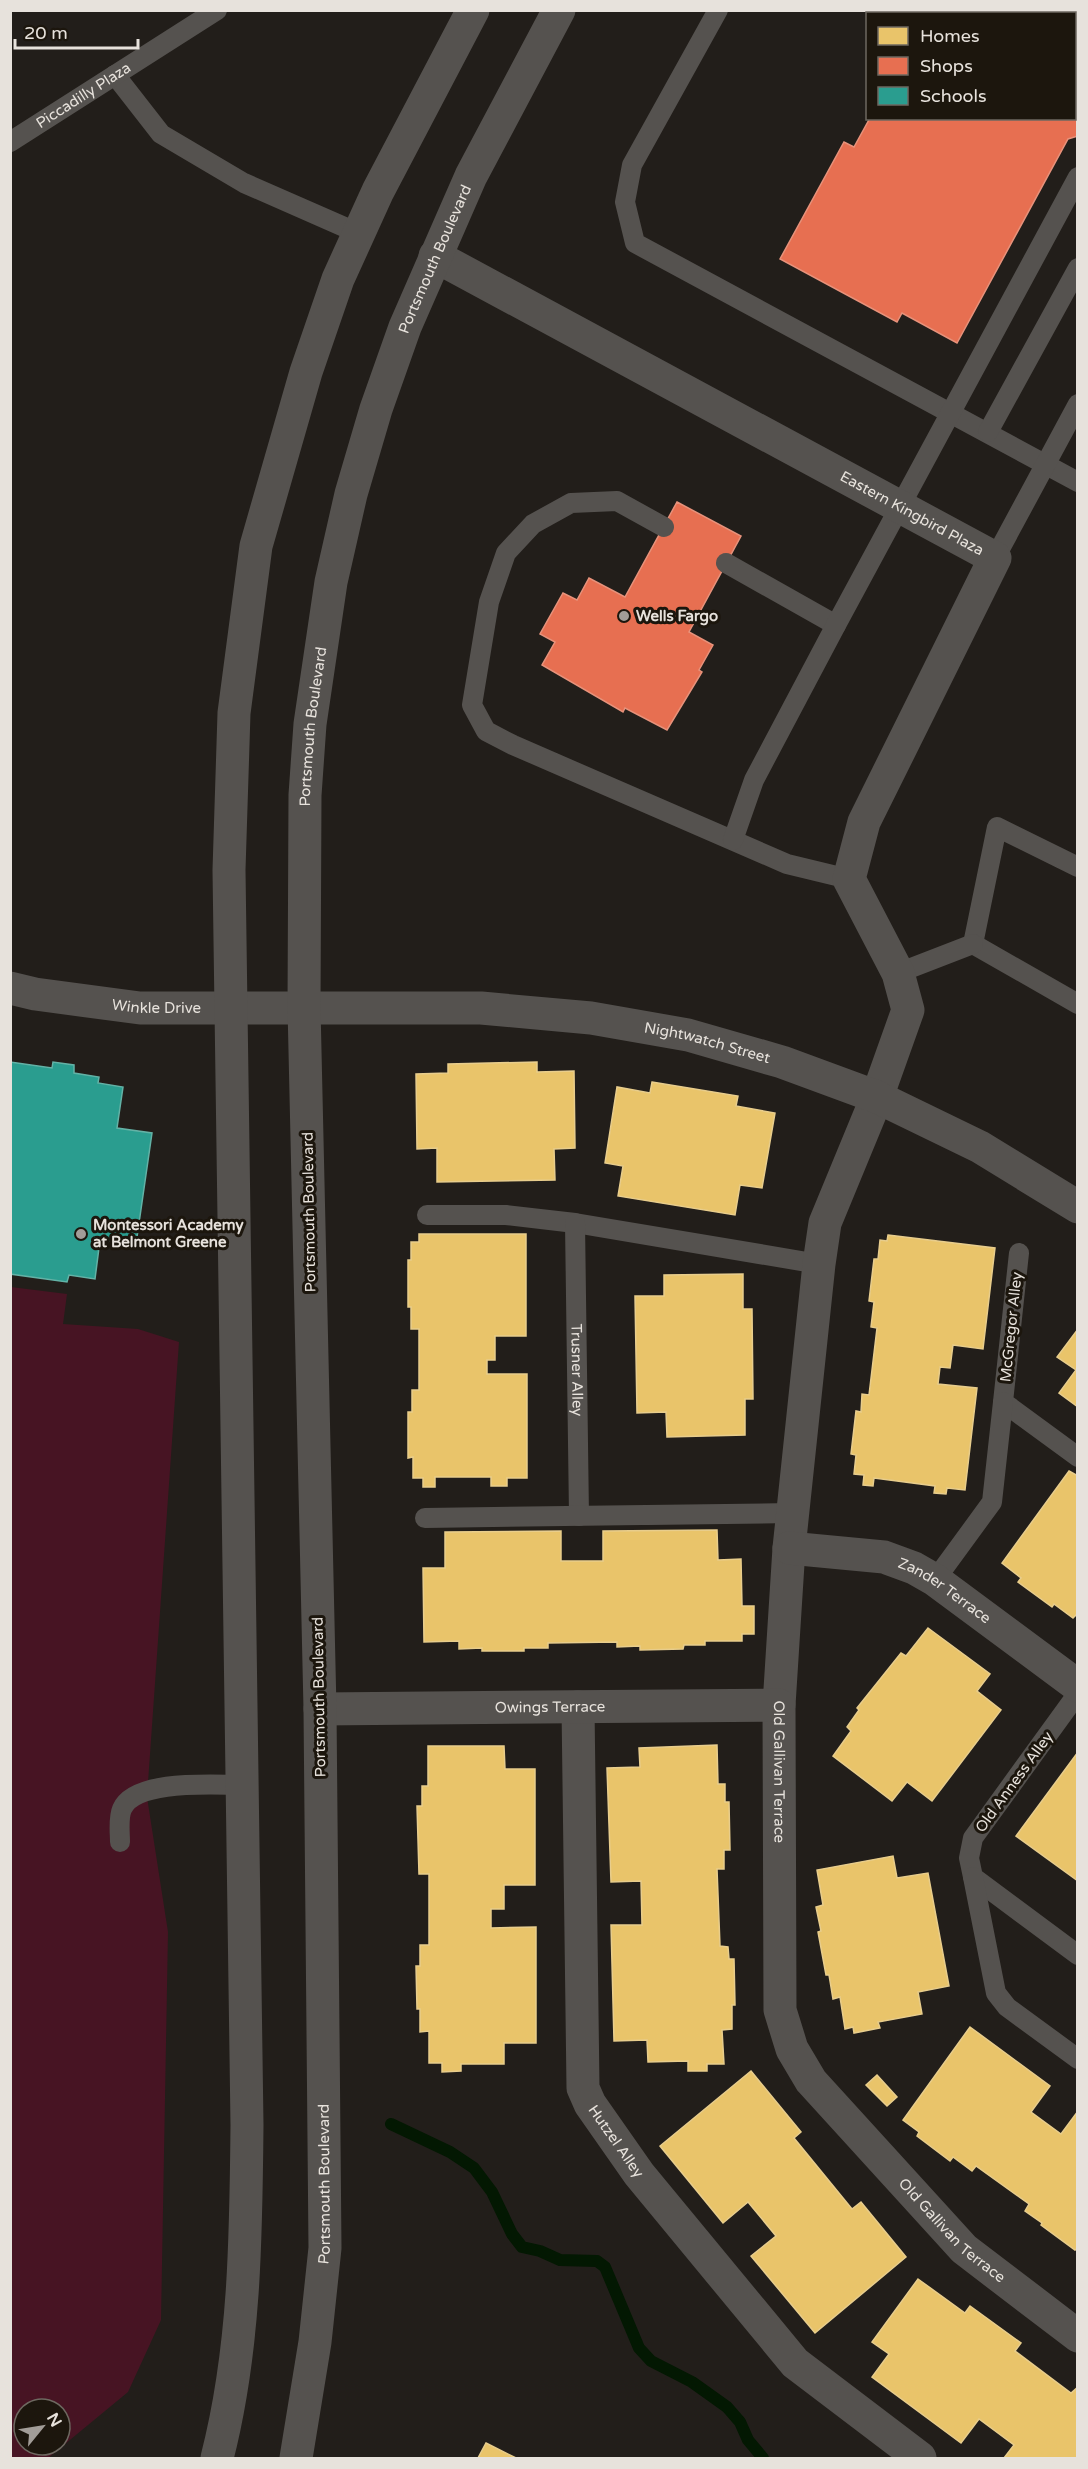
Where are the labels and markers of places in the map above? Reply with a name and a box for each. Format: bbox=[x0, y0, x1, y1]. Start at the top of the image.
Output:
place label: Wells Fargo bbox=[636, 607, 718, 626]
marker: Wells Fargo bbox=[617, 609, 631, 623]
place label: Montessori Academy at Belmont Greene bbox=[93, 1216, 243, 1251]
marker: Montessori Academy at Belmont Greene bbox=[74, 1227, 88, 1241]

